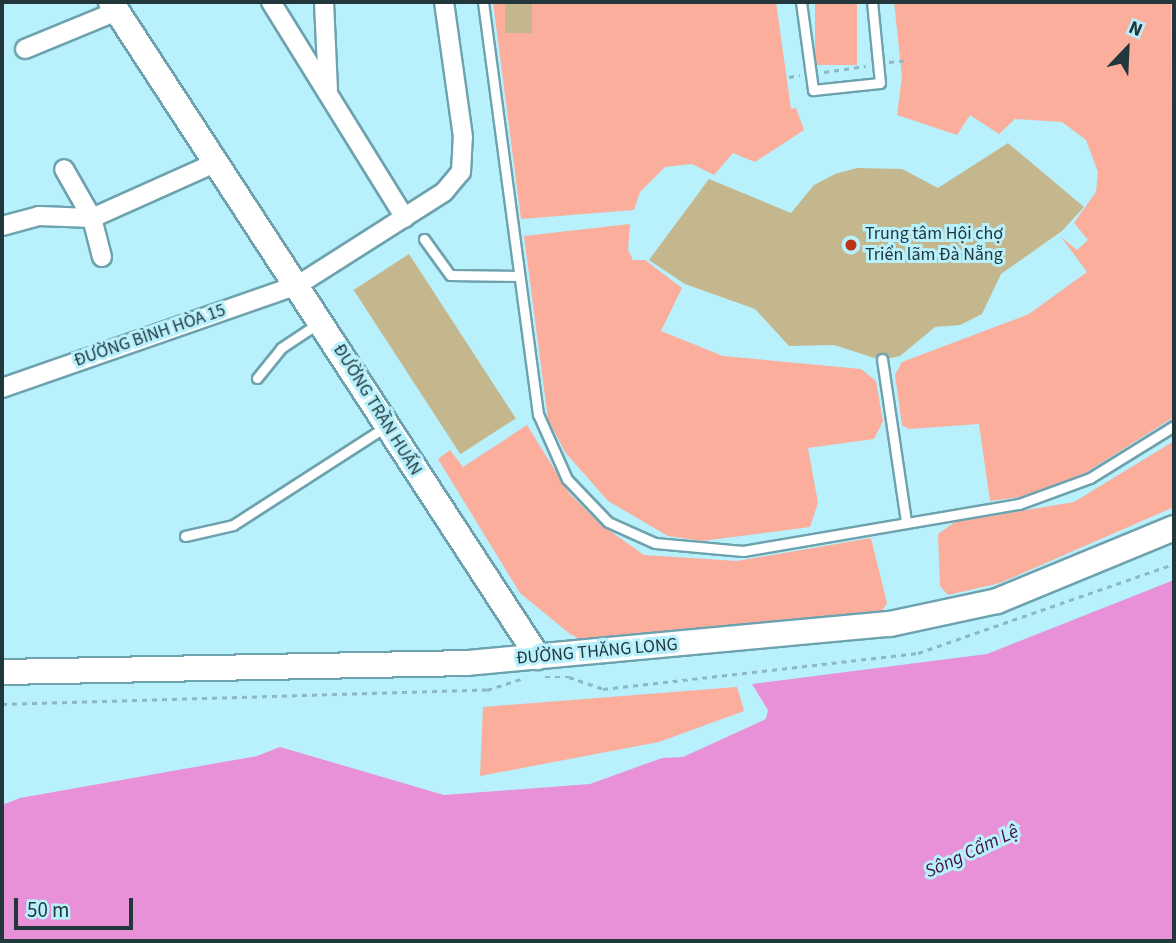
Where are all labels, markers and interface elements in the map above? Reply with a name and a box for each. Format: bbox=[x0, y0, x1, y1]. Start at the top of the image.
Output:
north arrow bbox=[1092, 14, 1162, 84]
text: N bbox=[1124, 14, 1146, 44]
place label: Trung tâm Hội chợ Triển lãm Đà Nẵng bbox=[865, 224, 1003, 266]
marker: Trung tâm Hội chợ Triển lãm Đà Nẵng bbox=[843, 237, 859, 253]
street label: ĐƯỜNG BÌNH HÒA 15 bbox=[71, 300, 229, 372]
street label: ĐƯỜNG TRẦN HUẤN bbox=[328, 340, 426, 480]
street label: ĐƯỜNG THĂNG LONG bbox=[515, 634, 679, 670]
water label: Sông Cẩm Lệ bbox=[922, 820, 1022, 884]
scale bar bbox=[18, 884, 136, 928]
text: 50 m bbox=[27, 895, 69, 925]

